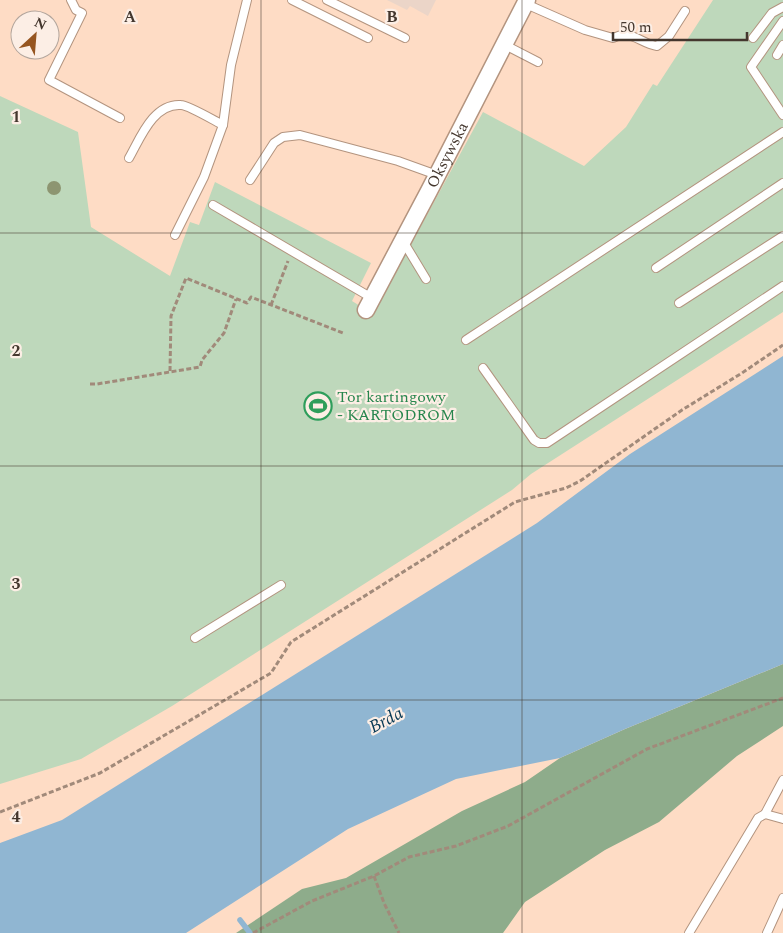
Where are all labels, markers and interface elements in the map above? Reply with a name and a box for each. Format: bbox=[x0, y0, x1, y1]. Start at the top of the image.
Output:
text: A bbox=[124, 5, 137, 29]
text: B bbox=[386, 5, 398, 29]
north arrow bbox=[10, 10, 60, 60]
scale bar bbox=[613, 10, 747, 42]
text: N bbox=[31, 12, 50, 36]
text: 50 m bbox=[620, 16, 652, 39]
text: 1 bbox=[12, 105, 20, 129]
street label: Oksywska bbox=[420, 118, 475, 192]
text: 2 bbox=[12, 339, 21, 363]
place label: Tor kartingowy - KARTODROM bbox=[337, 385, 455, 427]
sports icon: Tor kartingowy - KARTODROM bbox=[303, 391, 333, 421]
text: 3 bbox=[12, 572, 21, 596]
water label: Brda bbox=[364, 700, 408, 740]
text: 4 bbox=[12, 805, 21, 829]

